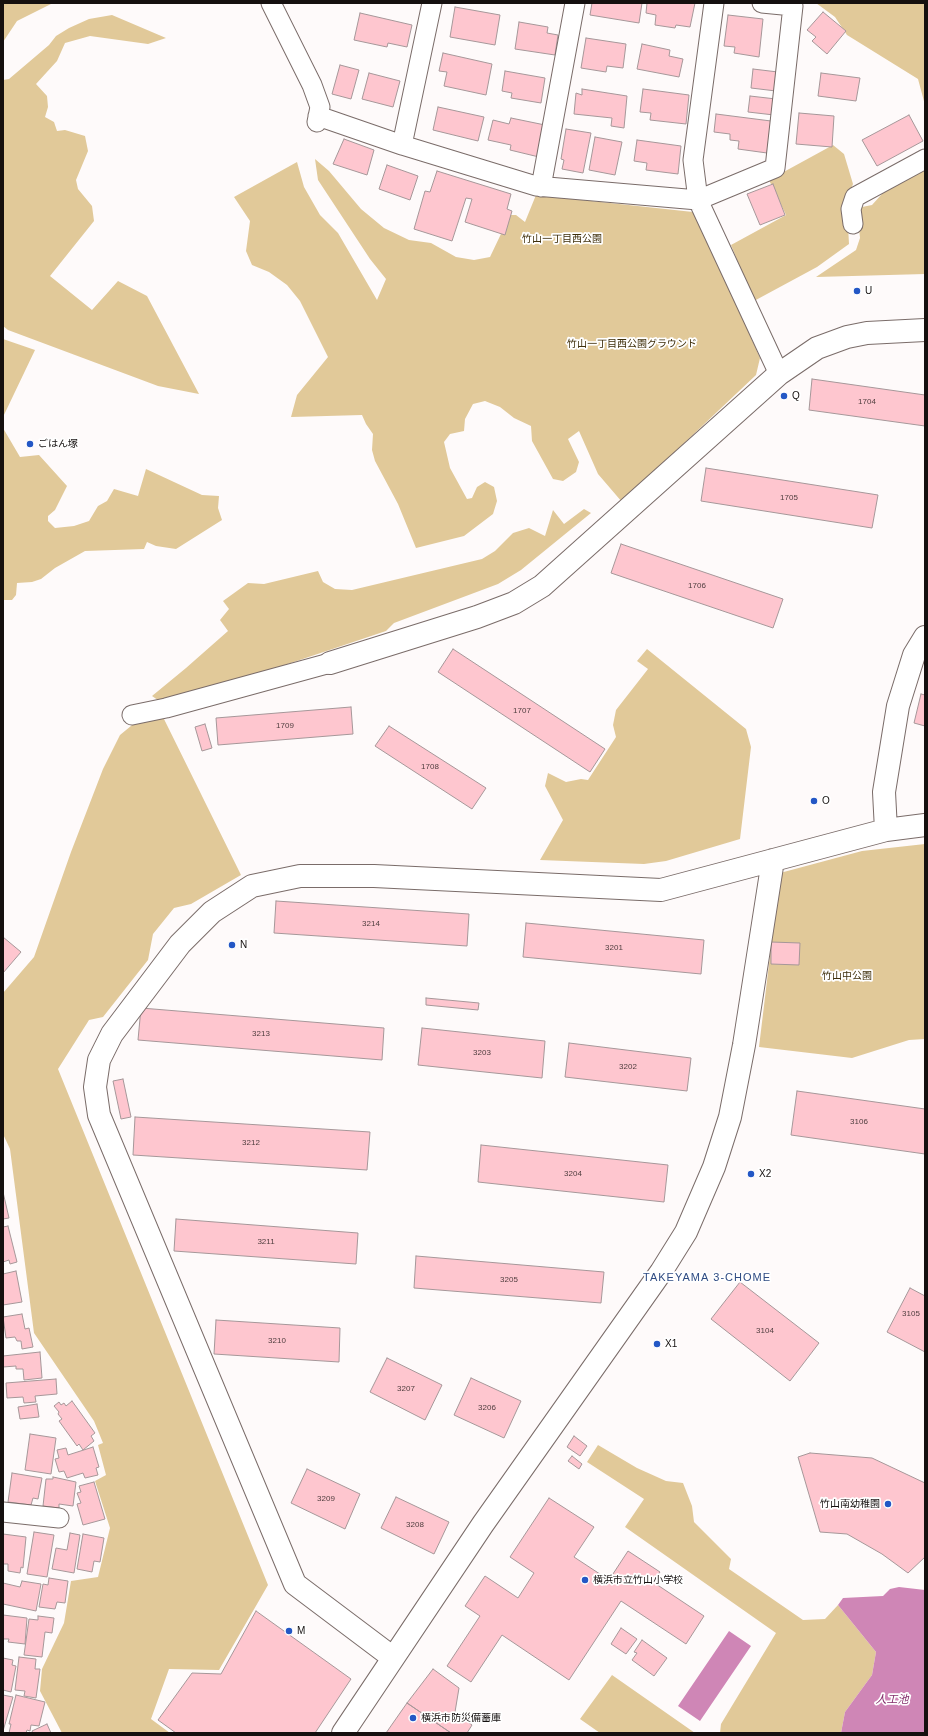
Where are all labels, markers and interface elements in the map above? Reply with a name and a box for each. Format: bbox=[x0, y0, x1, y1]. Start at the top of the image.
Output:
park label: 竹山一丁目西公園 bbox=[522, 233, 602, 245]
place label: U bbox=[865, 285, 872, 297]
marker: U bbox=[852, 286, 862, 296]
park label: 竹山一丁目西公園グラウンド bbox=[567, 338, 697, 350]
place label: Q bbox=[792, 390, 800, 402]
marker: Q bbox=[779, 391, 789, 401]
house number: 1704 bbox=[858, 397, 876, 407]
place label: ごはん塚 bbox=[38, 438, 78, 450]
marker: ごはん塚 bbox=[25, 439, 35, 449]
house number: 1705 bbox=[780, 493, 798, 503]
house number: 1706 bbox=[688, 581, 706, 591]
house number: 1707 bbox=[513, 706, 531, 716]
house number: 1709 bbox=[276, 721, 294, 731]
house number: 1708 bbox=[421, 762, 439, 772]
place label: O bbox=[822, 795, 830, 807]
marker: O bbox=[809, 796, 819, 806]
house number: 3214 bbox=[362, 919, 380, 929]
place label: N bbox=[240, 939, 247, 951]
marker: N bbox=[227, 940, 237, 950]
house number: 3201 bbox=[605, 943, 623, 953]
park label: 竹山中公園 bbox=[822, 970, 872, 982]
house number: 3213 bbox=[252, 1029, 270, 1039]
house number: 3203 bbox=[473, 1048, 491, 1058]
house number: 3202 bbox=[619, 1062, 637, 1072]
house number: 3106 bbox=[850, 1117, 868, 1127]
house number: 3212 bbox=[242, 1138, 260, 1148]
place label: X2 bbox=[759, 1168, 771, 1180]
house number: 3204 bbox=[564, 1169, 582, 1179]
marker: X2 bbox=[746, 1169, 756, 1179]
house number: 3211 bbox=[257, 1237, 275, 1247]
district label: TAKEYAMA 3-CHOME bbox=[643, 1271, 771, 1285]
house number: 3205 bbox=[500, 1275, 518, 1285]
house number: 3105 bbox=[902, 1309, 920, 1319]
house number: 3104 bbox=[756, 1326, 774, 1336]
house number: 3210 bbox=[268, 1336, 286, 1346]
place label: X1 bbox=[665, 1338, 677, 1350]
marker: X1 bbox=[652, 1339, 662, 1349]
house number: 3207 bbox=[397, 1384, 415, 1394]
house number: 3206 bbox=[478, 1403, 496, 1413]
house number: 3209 bbox=[317, 1494, 335, 1504]
place label: 竹山南幼稚園 bbox=[820, 1498, 880, 1510]
marker: 竹山南幼稚園 bbox=[883, 1499, 893, 1509]
house number: 3208 bbox=[406, 1520, 424, 1530]
place label: 横浜市立竹山小学校 bbox=[593, 1574, 683, 1586]
marker: 横浜市立竹山小学校 bbox=[580, 1575, 590, 1585]
place label: M bbox=[297, 1625, 305, 1637]
marker: M bbox=[284, 1626, 294, 1636]
water label: 人工池 bbox=[876, 1693, 908, 1707]
place label: 横浜市防災備蓄庫 bbox=[421, 1712, 501, 1724]
marker: 横浜市防災備蓄庫 bbox=[408, 1713, 418, 1723]

